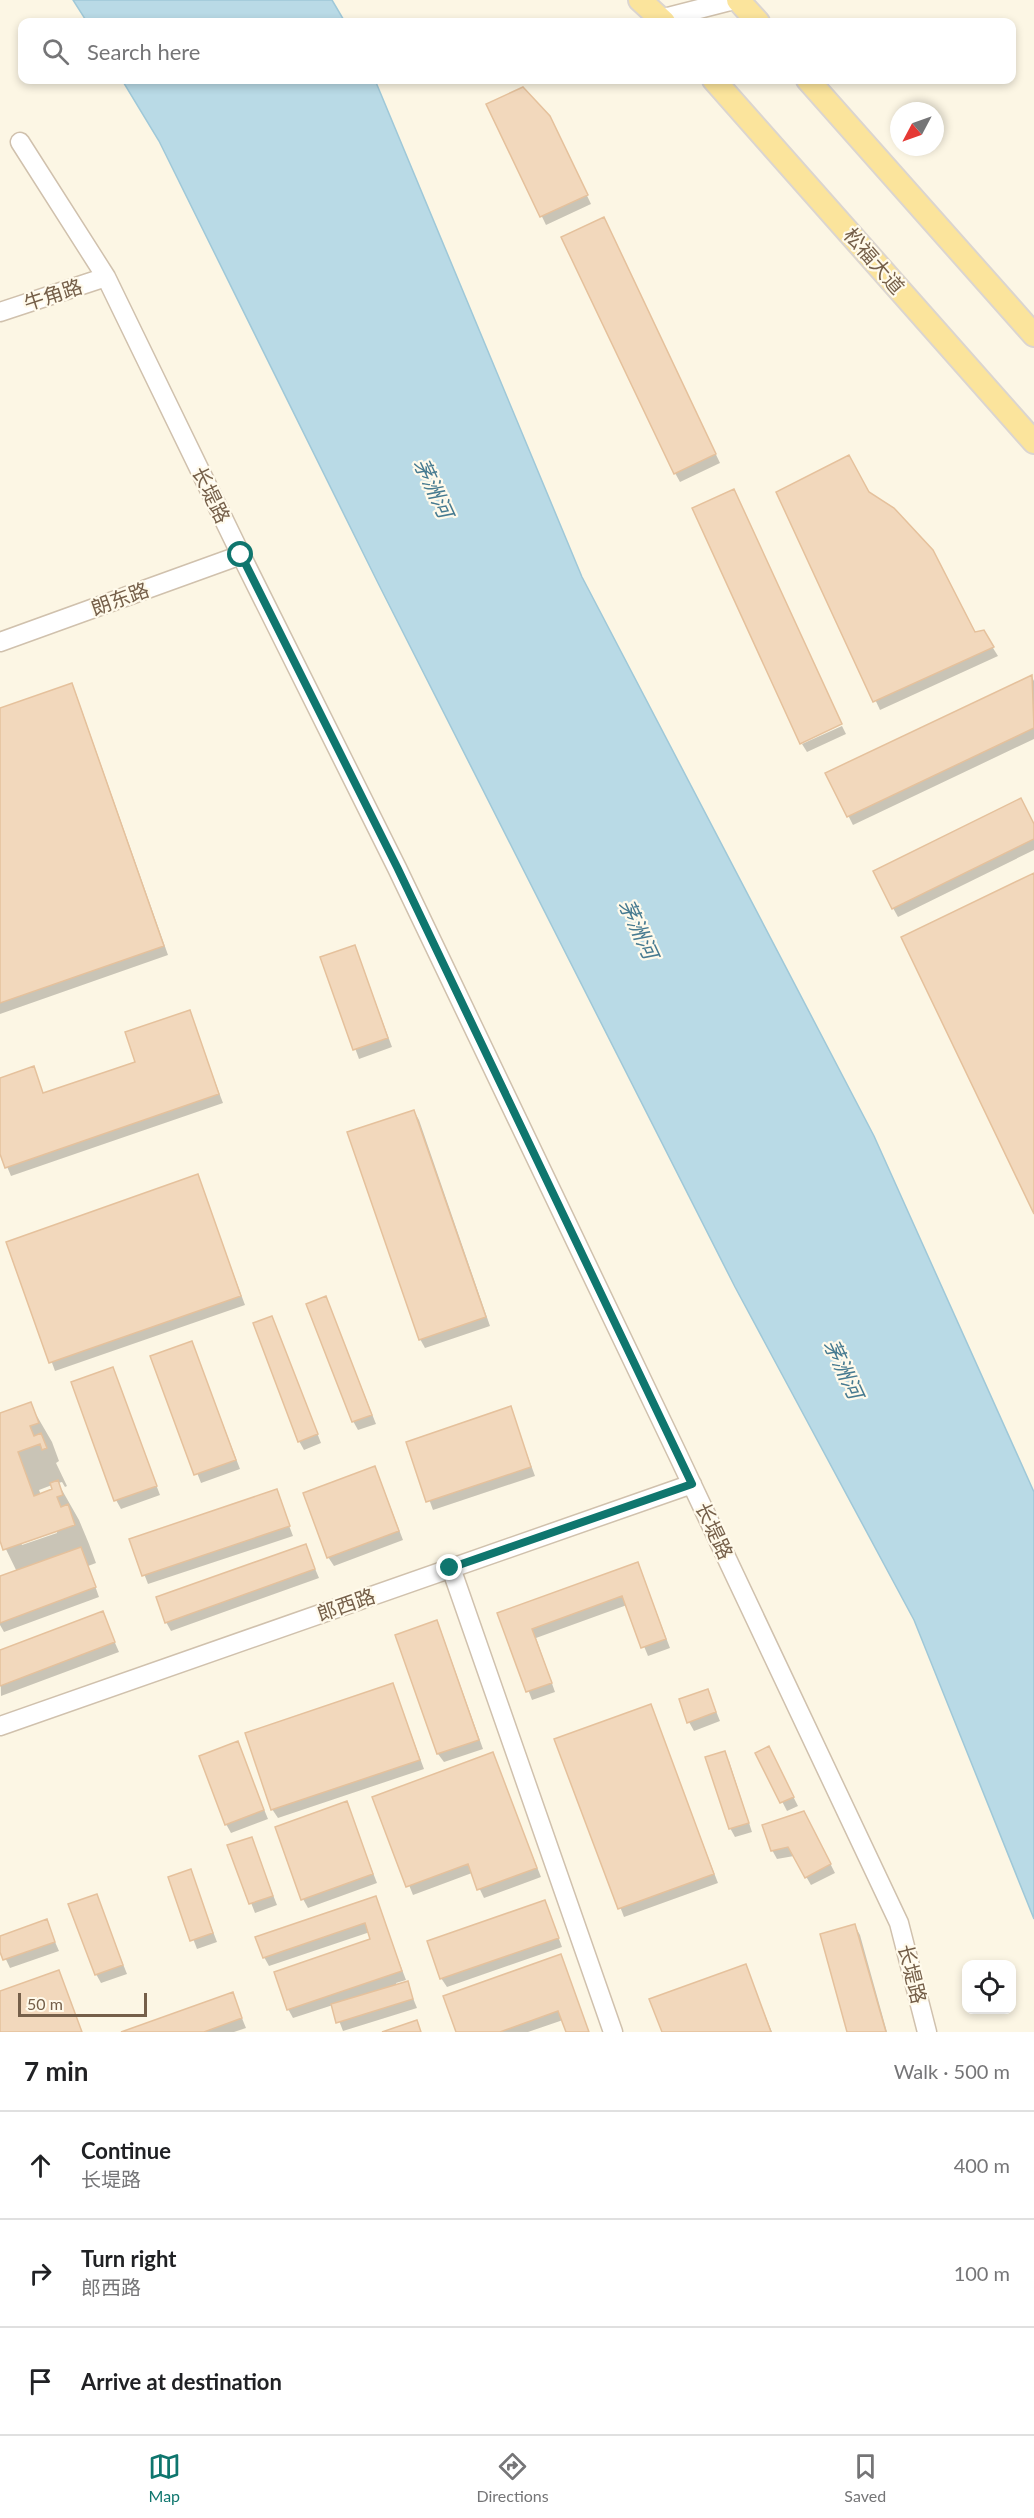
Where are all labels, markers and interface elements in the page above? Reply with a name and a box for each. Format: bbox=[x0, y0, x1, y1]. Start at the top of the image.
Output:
search box bbox=[18, 18, 1016, 84]
icon: search bbox=[39, 35, 72, 68]
text: Search here bbox=[87, 38, 200, 65]
north arrow bbox=[890, 102, 944, 156]
street label: 松福大道 bbox=[839, 222, 910, 298]
street label: 牛角路 bbox=[20, 273, 85, 315]
water label: 茅洲河 bbox=[410, 454, 461, 525]
street label: 长堤路 bbox=[188, 462, 236, 527]
route start bbox=[227, 541, 253, 567]
street label: 朗东路 bbox=[87, 577, 152, 620]
water label: 茅洲河 bbox=[615, 895, 666, 966]
water label: 茅洲河 bbox=[820, 1335, 871, 1406]
street label: 长堤路 bbox=[691, 1498, 738, 1563]
route end bbox=[436, 1554, 462, 1580]
street label: 郎西路 bbox=[313, 1583, 378, 1625]
street label: 长堤路 bbox=[894, 1942, 932, 2006]
map controls bbox=[962, 1960, 1016, 2014]
button: locate bbox=[962, 1960, 1016, 2014]
scale bar bbox=[18, 1990, 147, 2018]
text: 50 m bbox=[27, 1994, 63, 2013]
text: 7 min bbox=[24, 2055, 88, 2087]
text: Walk · 500 m bbox=[894, 2059, 1010, 2083]
text: Continue bbox=[81, 2137, 171, 2164]
icon: ahead bbox=[24, 2149, 57, 2182]
text: 400 m bbox=[954, 2153, 1010, 2177]
text: 长堤路 bbox=[81, 2167, 141, 2191]
text: Turn right bbox=[81, 2245, 176, 2272]
icon: right bbox=[24, 2257, 57, 2290]
text: 100 m bbox=[954, 2261, 1010, 2285]
text: 郎西路 bbox=[81, 2275, 141, 2299]
icon: arrive bbox=[24, 2365, 57, 2398]
text: Arrive at destination bbox=[81, 2368, 282, 2395]
tab: Map bbox=[148, 2450, 181, 2505]
tab: Directions bbox=[476, 2450, 549, 2505]
tab: Saved bbox=[844, 2450, 886, 2505]

